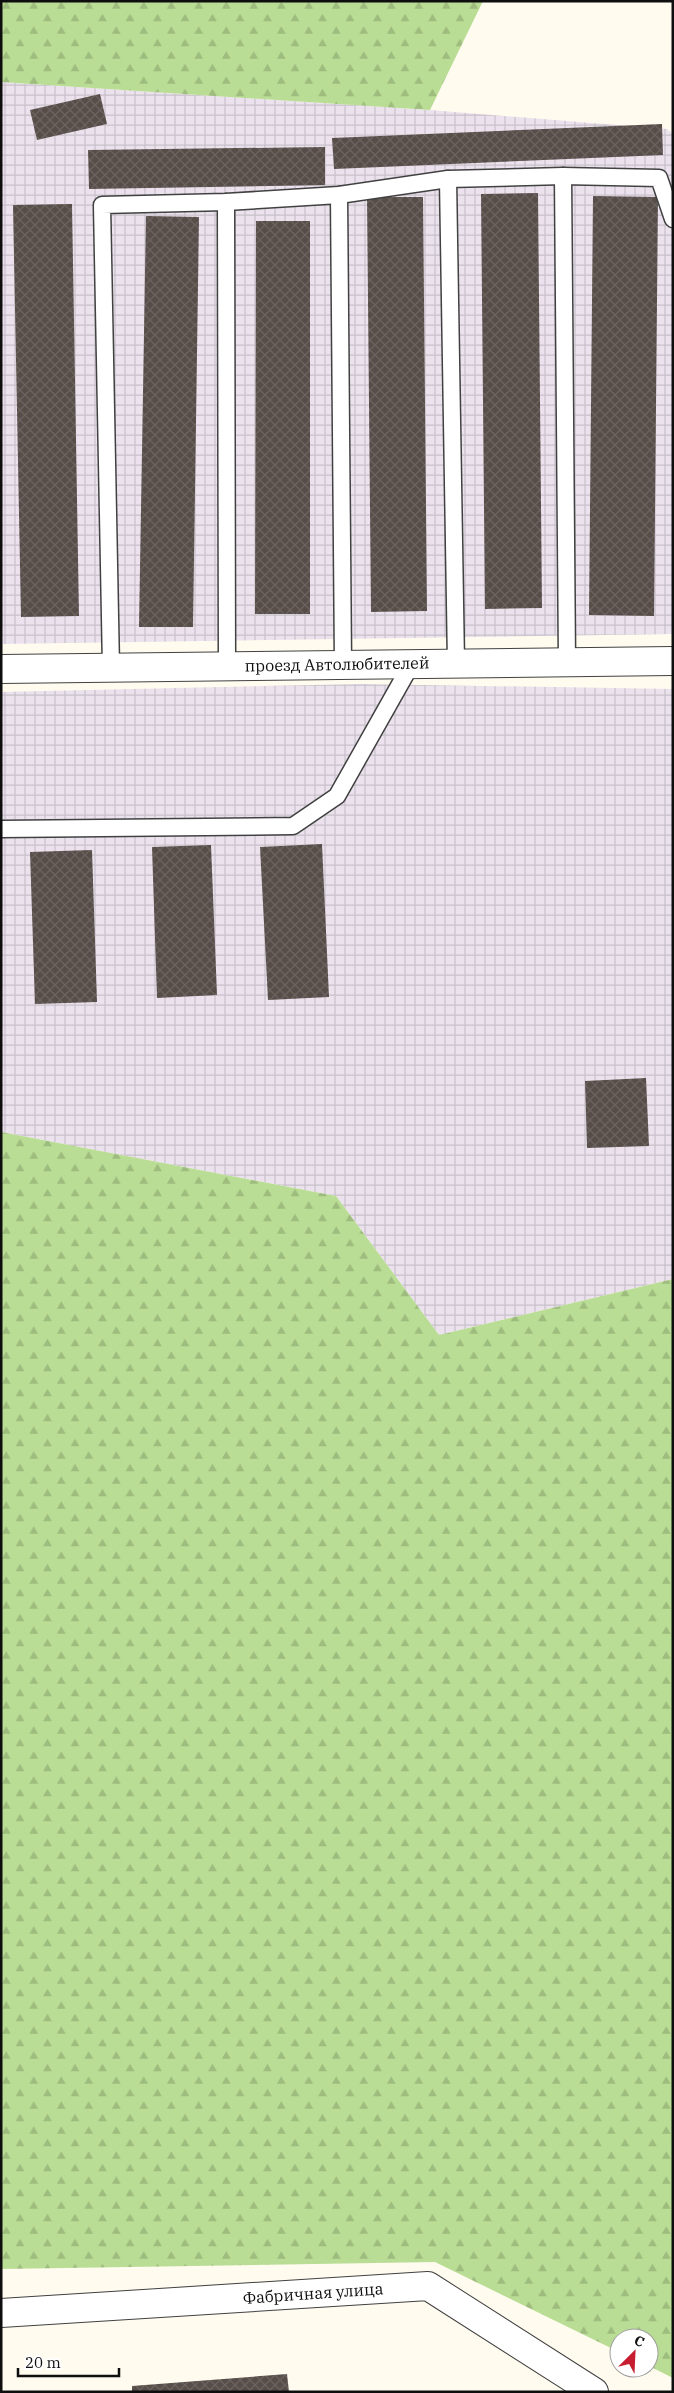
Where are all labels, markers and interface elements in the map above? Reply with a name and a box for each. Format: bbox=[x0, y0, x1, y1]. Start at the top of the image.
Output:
street label: проезд Автолюбителей bbox=[244, 652, 430, 676]
street label: Фабричная улица bbox=[242, 2278, 384, 2308]
north arrow bbox=[609, 2328, 659, 2378]
text: С bbox=[631, 2331, 647, 2351]
scale bar bbox=[18, 2346, 119, 2378]
text: 20 m bbox=[25, 2353, 61, 2372]

